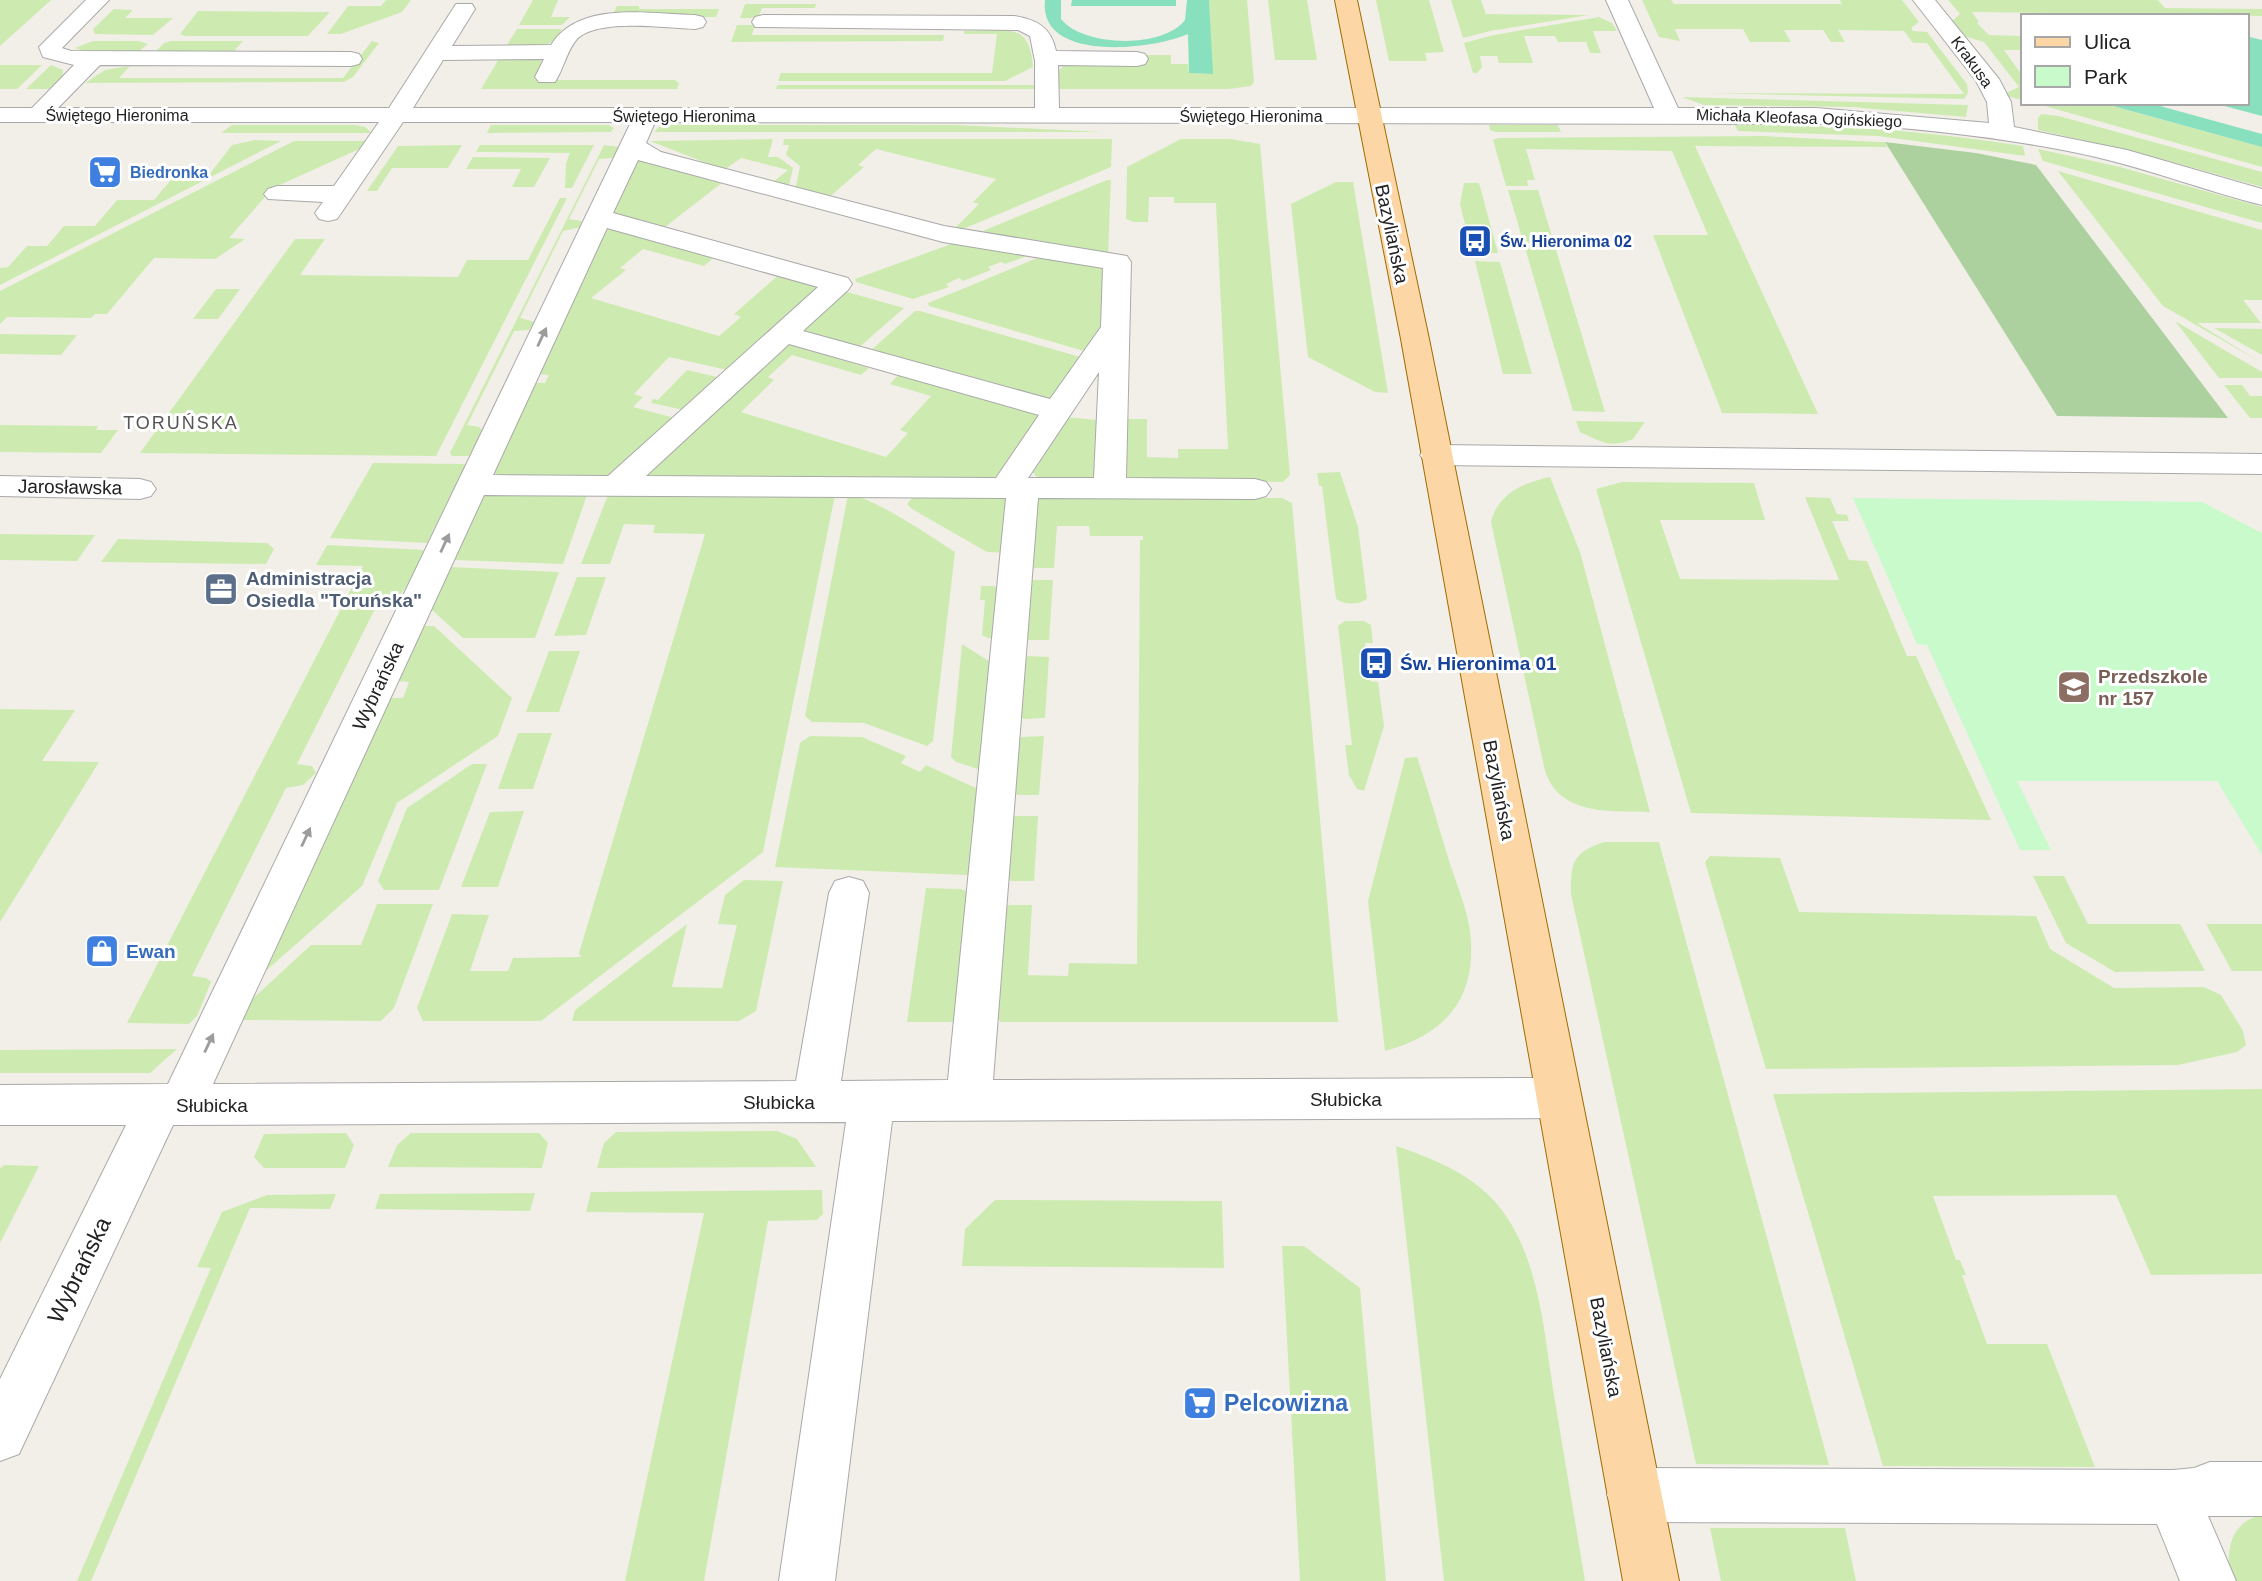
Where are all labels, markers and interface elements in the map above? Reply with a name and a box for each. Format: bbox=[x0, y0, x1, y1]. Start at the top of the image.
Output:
legend bbox=[2021, 14, 2248, 105]
text: Ulica bbox=[2084, 30, 2131, 53]
street label: Krakusa bbox=[1948, 33, 1996, 91]
text: Park bbox=[2084, 65, 2128, 88]
street label: Świętego Hieronima bbox=[45, 106, 189, 124]
street label: Michała Kleofasa Ogińskiego bbox=[1696, 106, 1902, 130]
street label: Świętego Hieronima bbox=[612, 107, 756, 125]
street label: Świętego Hieronima bbox=[1179, 107, 1323, 125]
supermarket icon: Biedronka bbox=[86, 153, 124, 191]
place label: Biedronka bbox=[130, 164, 208, 181]
street label: Bazyliańska bbox=[1371, 182, 1413, 286]
bus stop icon: Św. Hieronima 02 bbox=[1456, 222, 1494, 260]
place label: Św. Hieronima 02 bbox=[1500, 232, 1632, 250]
one-way arrow bbox=[536, 327, 548, 347]
district label: TORUŃSKA bbox=[123, 413, 239, 433]
street label: Jarosławska bbox=[18, 476, 123, 498]
one-way arrow bbox=[439, 533, 451, 553]
place label: Administracja Osiedla "Toruńska" bbox=[246, 568, 422, 611]
office icon: Administracja Osiedla "Toruńska" bbox=[202, 570, 240, 608]
street label: Wybrańska bbox=[348, 638, 408, 733]
bus stop icon: Św. Hieronima 01 bbox=[1357, 644, 1395, 682]
place label: Św. Hieronima 01 bbox=[1400, 653, 1557, 674]
place label: Przedszkole nr 157 bbox=[2098, 666, 2208, 709]
school or university icon: Przedszkole nr 157 bbox=[2055, 668, 2093, 706]
street label: Bazyliańska bbox=[1479, 738, 1519, 842]
one-way arrow bbox=[301, 827, 312, 848]
shop icon: Ewan bbox=[83, 932, 121, 970]
place label: Ewan bbox=[126, 941, 176, 962]
one-way arrow bbox=[203, 1033, 215, 1053]
street label: Słubicka bbox=[1310, 1089, 1382, 1110]
street label: Słubicka bbox=[743, 1092, 815, 1113]
street label: Słubicka bbox=[176, 1095, 248, 1116]
street label: Wybrańska bbox=[42, 1213, 116, 1327]
street label: Bazyliańska bbox=[1586, 1295, 1626, 1399]
supermarket icon: Pelcowizna bbox=[1181, 1384, 1219, 1422]
place label: Pelcowizna bbox=[1224, 1390, 1348, 1416]

